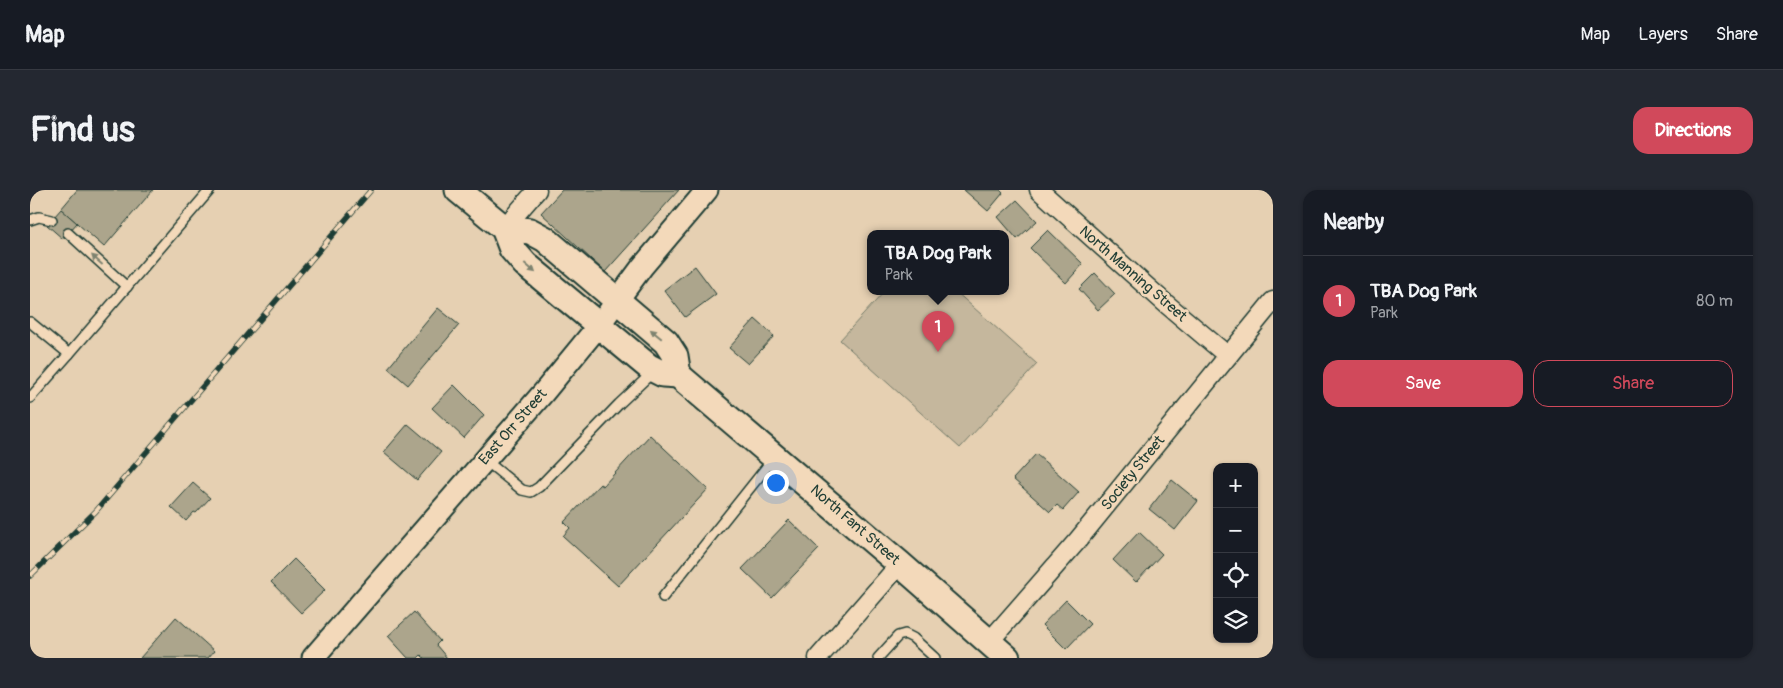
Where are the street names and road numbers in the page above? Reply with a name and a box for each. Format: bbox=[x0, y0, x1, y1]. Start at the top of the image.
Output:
street label: North Manning Street bbox=[1075, 222, 1192, 327]
street label: East Orr Street bbox=[475, 384, 552, 469]
street label: Society Street bbox=[1097, 431, 1170, 514]
street label: North Fant Street bbox=[806, 481, 905, 570]

